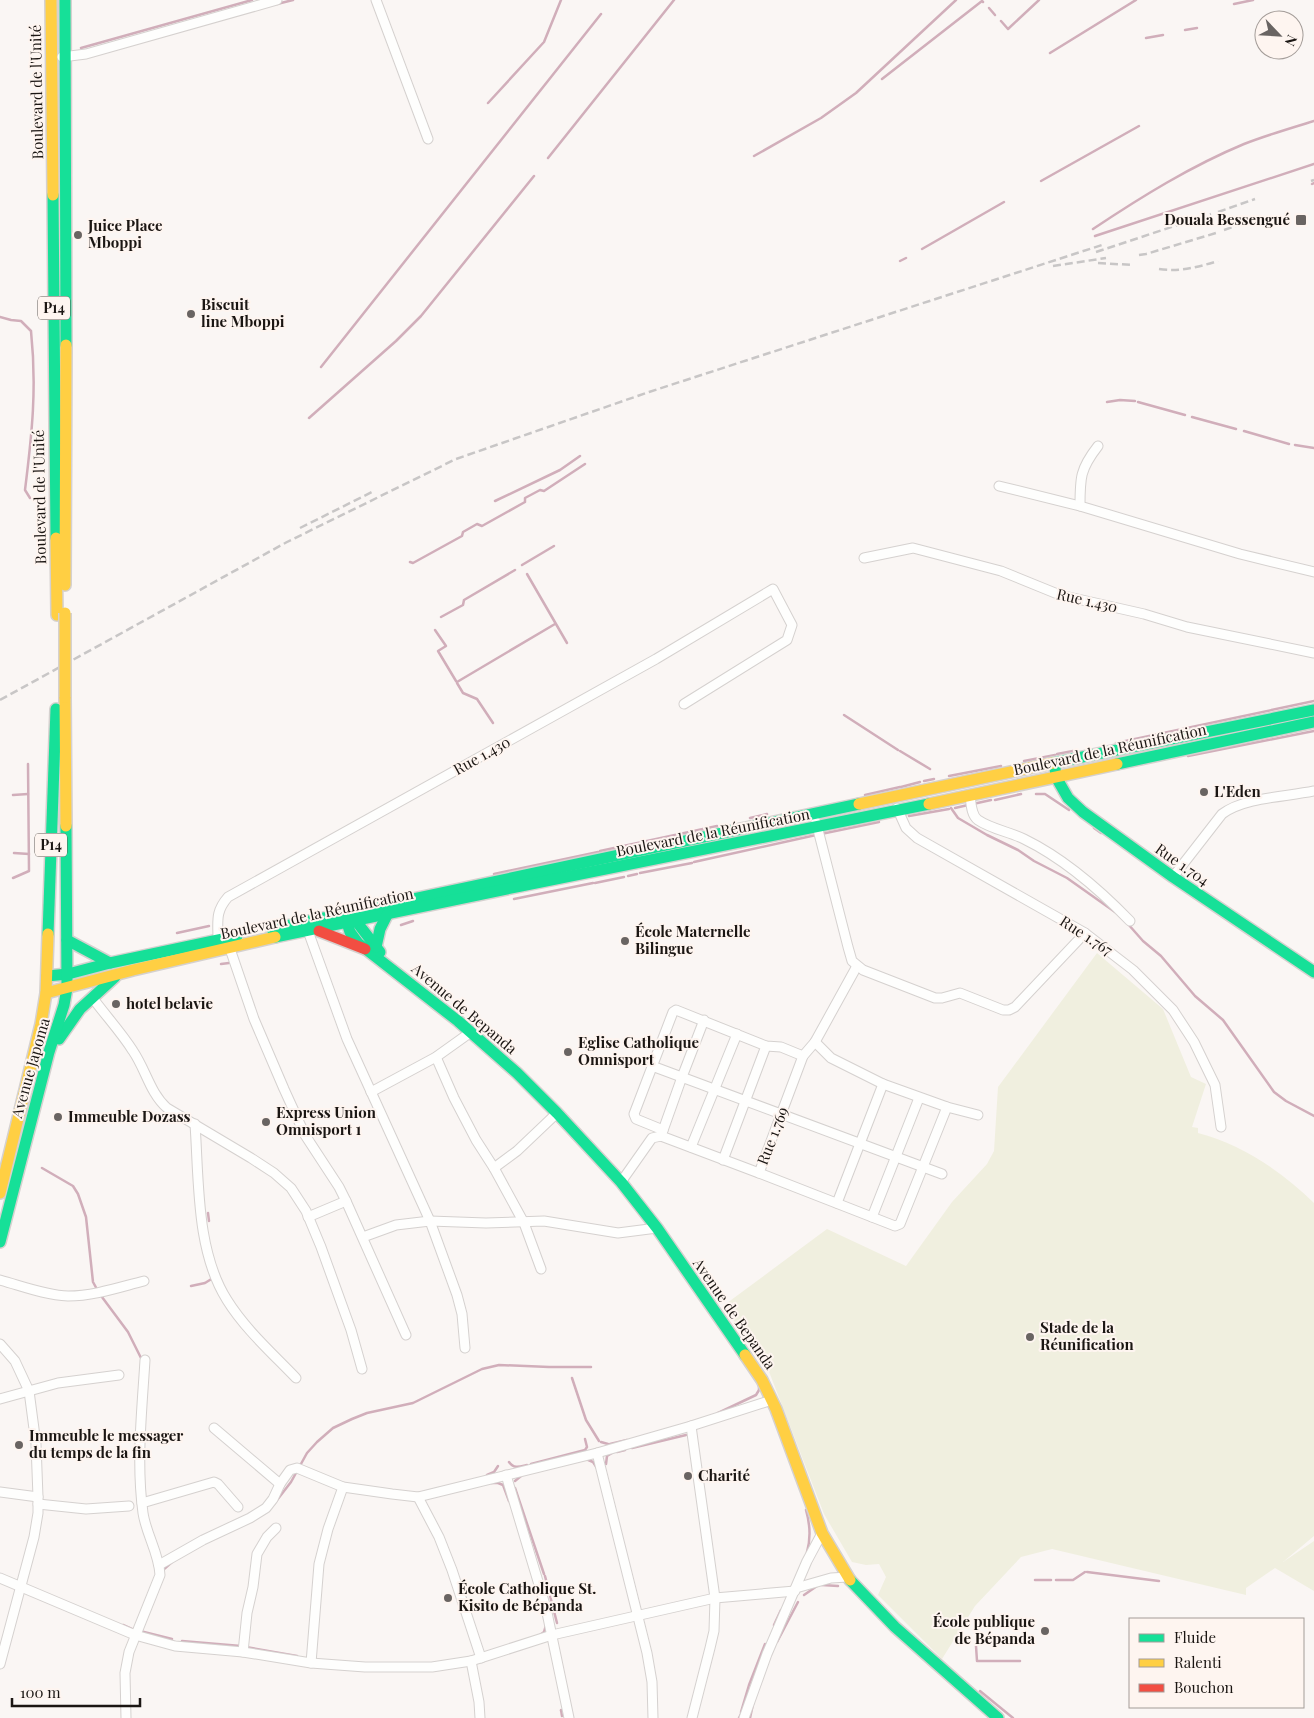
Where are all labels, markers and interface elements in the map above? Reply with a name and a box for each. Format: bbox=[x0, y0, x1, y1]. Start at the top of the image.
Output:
north arrow bbox=[1254, 10, 1304, 60]
street label: Boulevard de l'Unité bbox=[25, 25, 47, 159]
text: N bbox=[1280, 32, 1302, 49]
place label: Douala Bessengué bbox=[1164, 209, 1290, 229]
marker: Douala Bessengué bbox=[1294, 213, 1308, 227]
place label: Juice Place Mboppi bbox=[87, 215, 163, 252]
marker: Juice Place Mboppi bbox=[72, 229, 84, 241]
place label: Biscuit line Mboppi bbox=[201, 294, 285, 331]
road number: P14 bbox=[38, 296, 70, 320]
marker: Biscuit line Mboppi bbox=[185, 308, 197, 320]
street label: Boulevard de l'Unité bbox=[28, 430, 50, 564]
street label: Rue 1.430 bbox=[1055, 583, 1120, 617]
street label: Boulevard de la Réunification bbox=[1011, 719, 1208, 779]
street label: Rue 1.430 bbox=[450, 731, 513, 779]
place label: L'Eden bbox=[1214, 781, 1262, 801]
marker: L'Eden bbox=[1198, 786, 1210, 798]
street label: Boulevard de la Réunification bbox=[614, 803, 811, 861]
road number: P14 bbox=[35, 834, 67, 856]
street label: Rue 1.704 bbox=[1152, 838, 1214, 890]
street label: Boulevard de la Réunification bbox=[218, 883, 415, 943]
street label: Rue 1.767 bbox=[1056, 911, 1117, 960]
place label: École Maternelle Bilingue bbox=[635, 921, 751, 958]
marker: École Maternelle Bilingue bbox=[619, 935, 631, 947]
street label: Avenue de Bepanda bbox=[407, 958, 522, 1059]
place label: hotel belavie bbox=[126, 993, 214, 1013]
marker: hotel belavie bbox=[110, 998, 122, 1010]
street label: Avenue Japoma bbox=[6, 1015, 54, 1121]
place label: Eglise Catholique Omnisport bbox=[578, 1032, 700, 1069]
marker: Eglise Catholique Omnisport bbox=[562, 1046, 574, 1058]
place label: Express Union Omnisport 1 bbox=[276, 1102, 377, 1139]
street label: Rue 1.769 bbox=[752, 1104, 792, 1168]
place label: Immeuble Dozass bbox=[68, 1106, 191, 1126]
marker: Immeuble Dozass bbox=[52, 1111, 64, 1123]
marker: Express Union Omnisport 1 bbox=[260, 1116, 272, 1128]
street label: Avenue de Bepanda bbox=[688, 1253, 781, 1373]
place label: Stade de la Réunification bbox=[1040, 1317, 1135, 1354]
marker: Stade de la Réunification bbox=[1024, 1331, 1036, 1343]
place label: Immeuble le messager du temps de la fin bbox=[29, 1425, 183, 1462]
marker: Immeuble le messager du temps de la fin bbox=[13, 1439, 25, 1451]
place label: Charité bbox=[698, 1465, 750, 1485]
marker: Charité bbox=[682, 1470, 694, 1482]
place label: École Catholique St. Kisito de Bépanda bbox=[458, 1578, 596, 1615]
marker: École Catholique St. Kisito de Bépanda bbox=[442, 1592, 454, 1604]
place label: École publique de Bépanda bbox=[933, 1611, 1035, 1648]
legend bbox=[1129, 1618, 1304, 1708]
marker: École publique de Bépanda bbox=[1039, 1625, 1051, 1637]
text: Fluide bbox=[1174, 1627, 1216, 1647]
text: Ralenti bbox=[1174, 1652, 1222, 1672]
scale bar bbox=[12, 1676, 140, 1708]
text: Bouchon bbox=[1174, 1677, 1234, 1697]
text: 100 m bbox=[20, 1682, 61, 1702]

